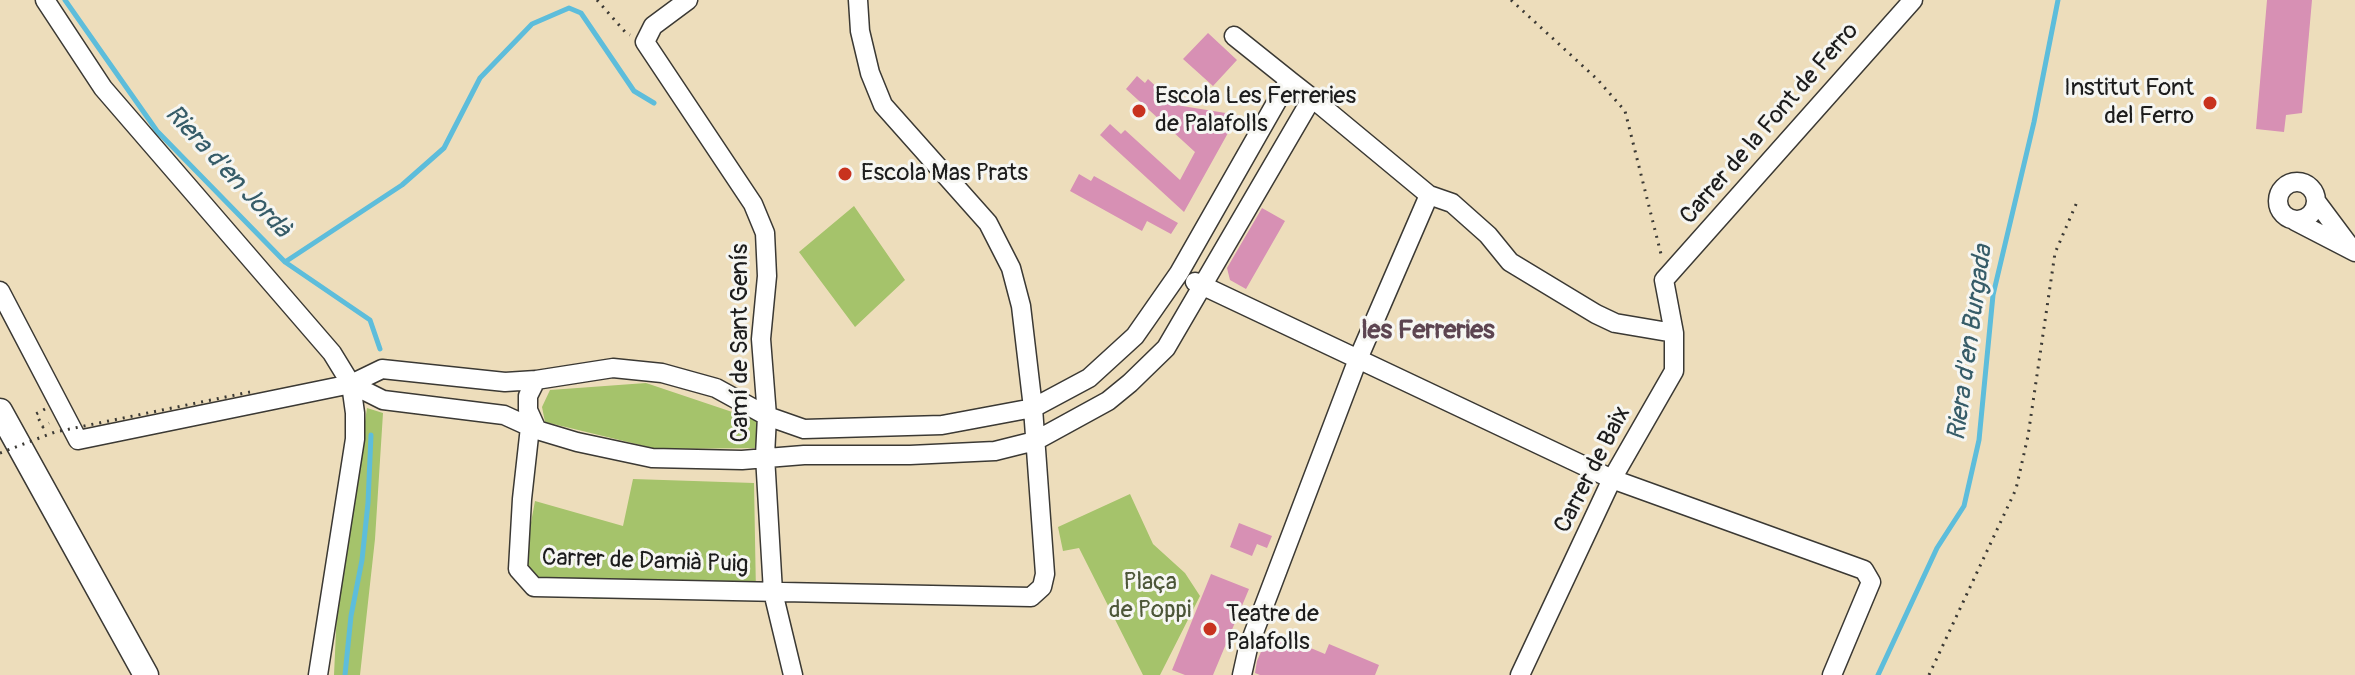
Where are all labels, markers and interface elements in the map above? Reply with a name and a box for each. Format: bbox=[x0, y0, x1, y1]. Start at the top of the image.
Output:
street label: Carrer de la Font de Ferro bbox=[1675, 17, 1865, 231]
place label: Institut Font del Ferro bbox=[2064, 75, 2194, 131]
place label: Escola Les Ferreries de Palafolls bbox=[1155, 83, 1356, 139]
marker: Institut Font del Ferro bbox=[2201, 94, 2219, 112]
water label: Riera d'en Jordà bbox=[158, 99, 296, 245]
marker: Escola Les Ferreries de Palafolls bbox=[1130, 102, 1148, 120]
place label: Escola Mas Prats bbox=[861, 160, 1028, 188]
marker: Escola Mas Prats bbox=[836, 165, 854, 183]
street label: Camí de Sant Genís bbox=[727, 243, 755, 443]
water label: Riera d'en Burgada bbox=[1942, 243, 2000, 443]
district label: les Ferreries bbox=[1361, 315, 1495, 347]
street label: Carrer de Baix bbox=[1549, 402, 1637, 538]
street label: Carrer de Damià Puig bbox=[541, 544, 749, 580]
park label: Plaça de Poppi bbox=[1109, 569, 1191, 625]
place label: Teatre de Palafolls bbox=[1226, 601, 1319, 657]
marker: Teatre de Palafolls bbox=[1201, 620, 1219, 638]

